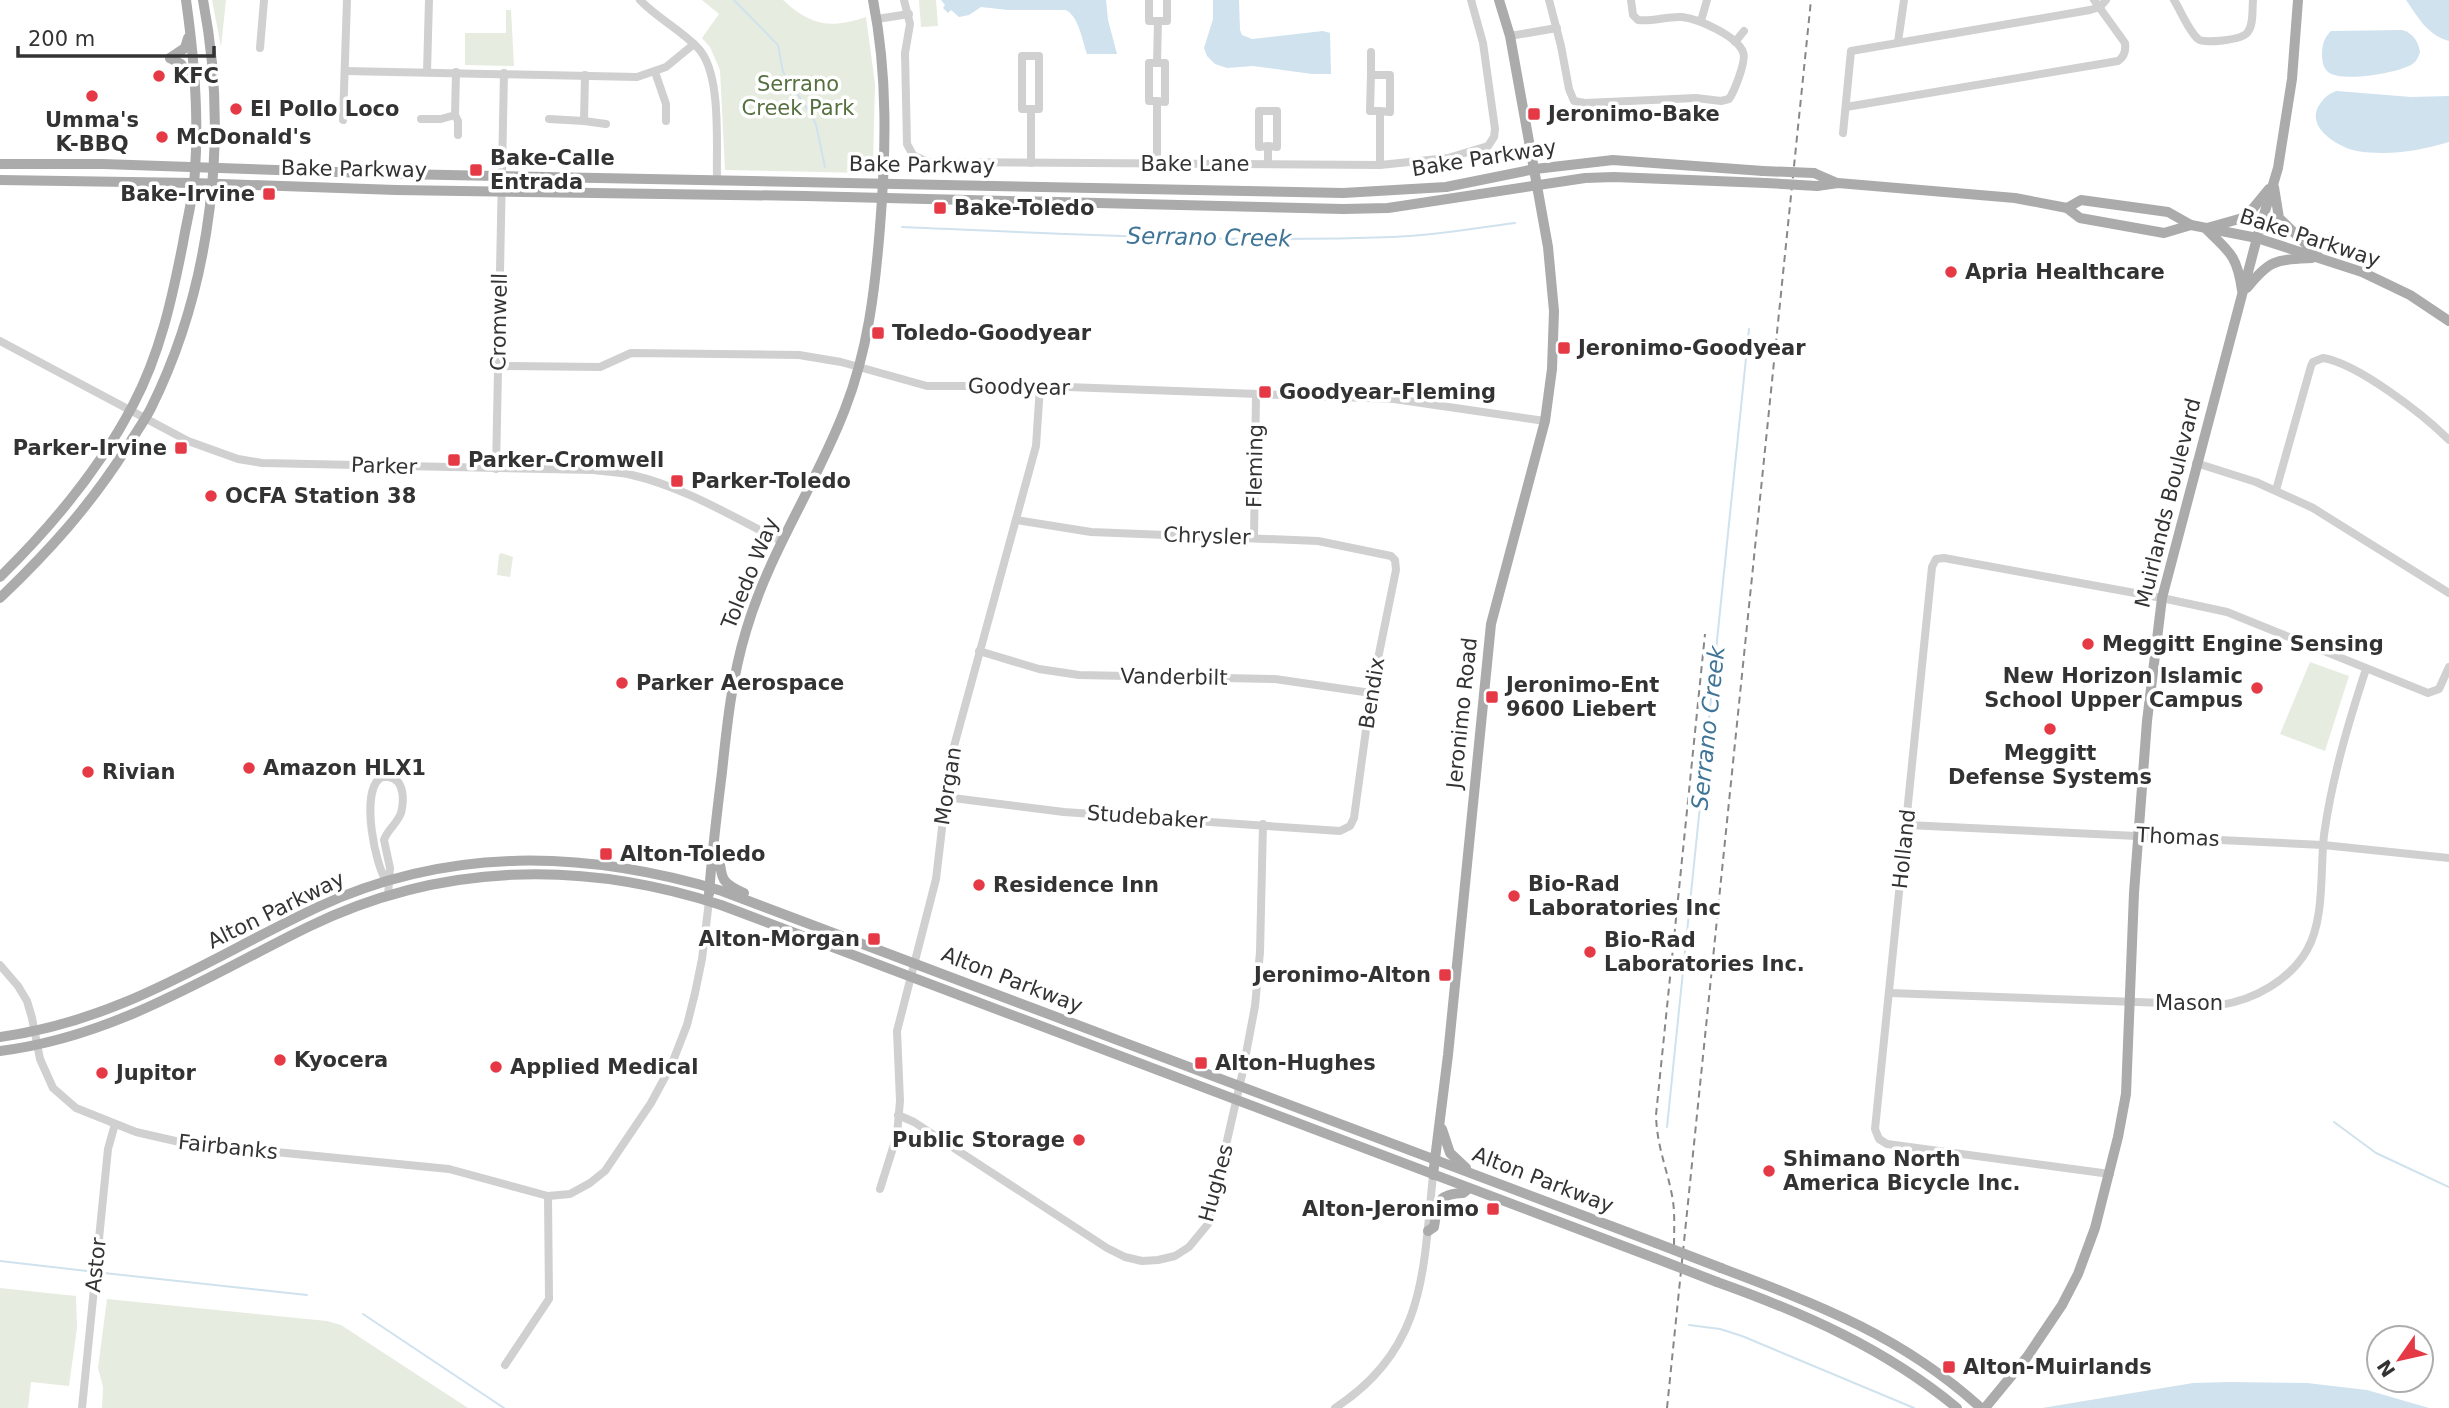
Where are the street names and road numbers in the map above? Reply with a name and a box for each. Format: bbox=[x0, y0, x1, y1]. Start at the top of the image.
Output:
street label: Bake Parkway bbox=[1410, 135, 1558, 181]
street label: Bake Parkway bbox=[849, 152, 995, 178]
street label: Bake Lane bbox=[1140, 152, 1250, 176]
street label: Bake Parkway bbox=[281, 156, 427, 182]
street label: Bake Parkway bbox=[2237, 204, 2383, 272]
street label: Cromwell bbox=[486, 273, 512, 371]
street label: Goodyear bbox=[968, 374, 1071, 400]
street label: Muirlands Boulevard bbox=[2130, 396, 2206, 610]
street label: Fleming bbox=[1242, 424, 1268, 508]
street label: Parker bbox=[350, 453, 418, 479]
street label: Toledo Way bbox=[716, 514, 783, 633]
street label: Chrysler bbox=[1163, 522, 1251, 550]
street label: Jeronimo Road bbox=[1442, 636, 1482, 792]
street label: Bendix bbox=[1354, 655, 1390, 731]
street label: Vanderbilt bbox=[1120, 664, 1228, 690]
street label: Morgan bbox=[930, 745, 966, 827]
street label: Studebaker bbox=[1086, 801, 1208, 833]
street label: Holland bbox=[1888, 808, 1920, 890]
street label: Thomas bbox=[2135, 823, 2220, 851]
street label: Alton Parkway bbox=[204, 867, 348, 953]
street label: Alton Parkway bbox=[938, 942, 1086, 1018]
street label: Mason bbox=[2155, 991, 2223, 1015]
street label: Fairbanks bbox=[177, 1130, 279, 1164]
street label: Hughes bbox=[1194, 1141, 1238, 1225]
street label: Alton Parkway bbox=[1469, 1142, 1617, 1218]
street label: Astor bbox=[81, 1236, 111, 1294]

